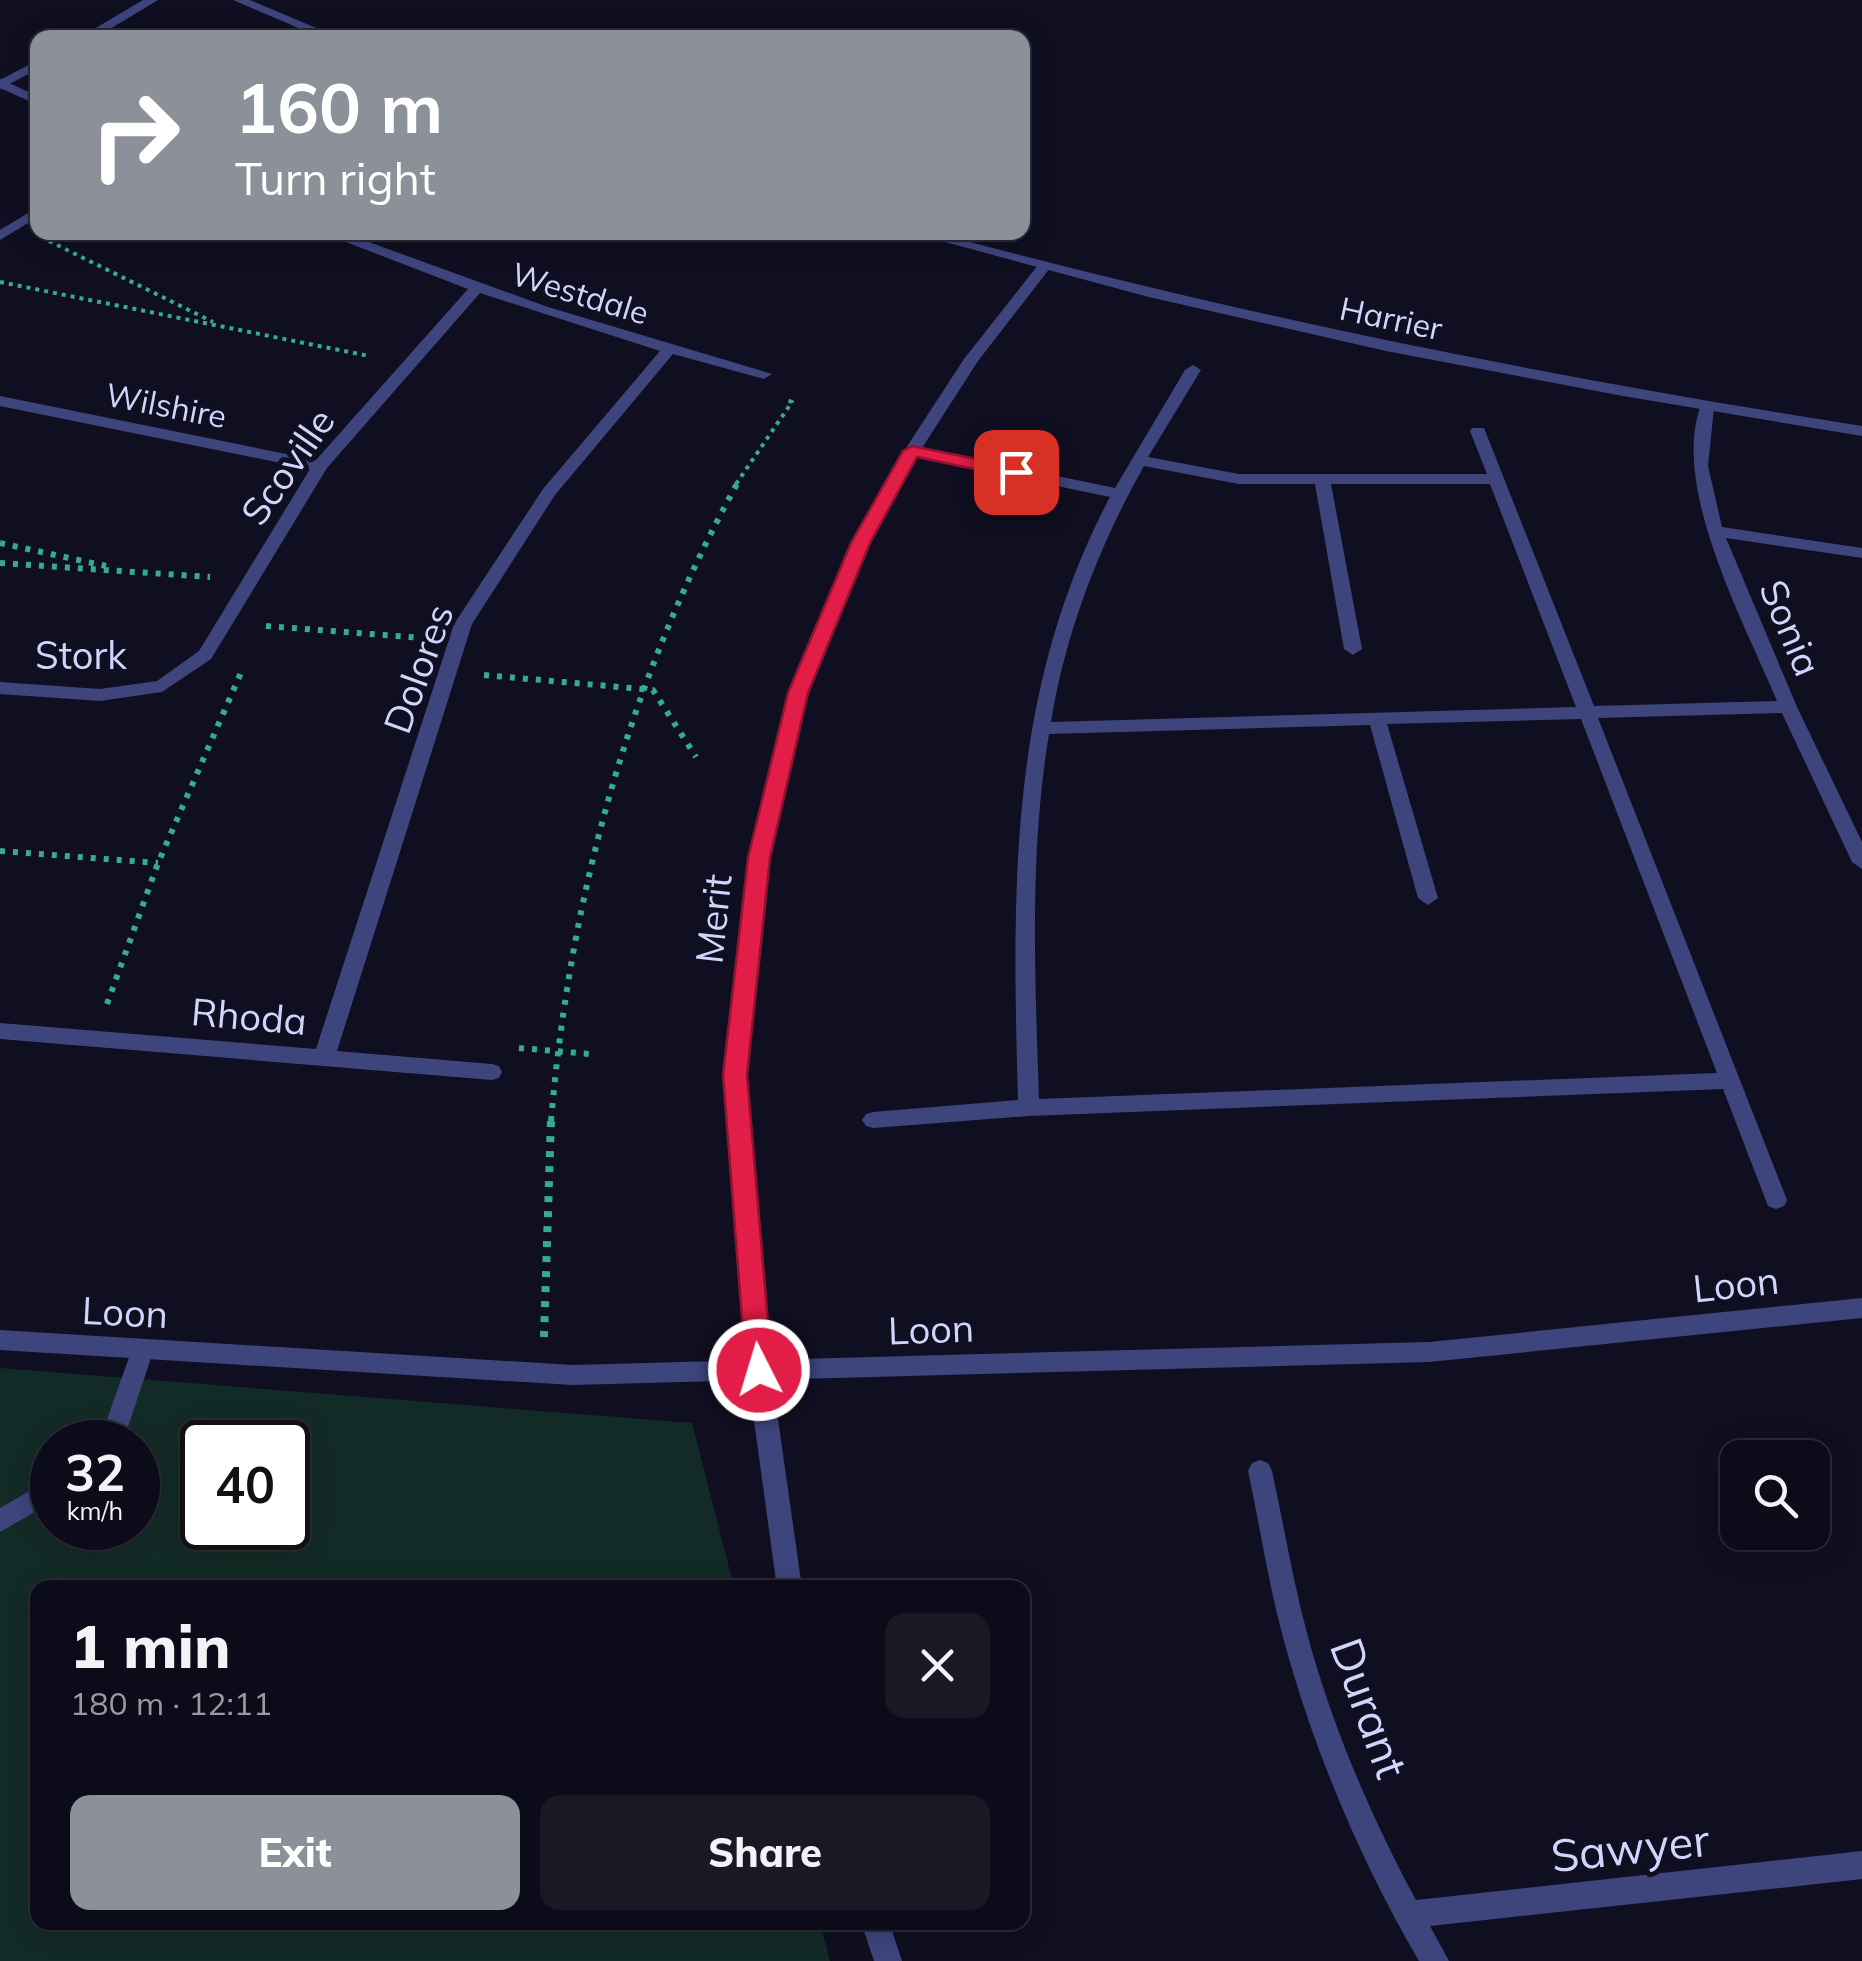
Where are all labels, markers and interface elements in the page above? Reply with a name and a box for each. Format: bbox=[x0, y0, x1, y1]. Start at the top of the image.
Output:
text: 160 m bbox=[235, 63, 443, 151]
icon: right bbox=[70, 70, 200, 200]
text: Turn right bbox=[235, 150, 436, 206]
street label: Westdale bbox=[507, 253, 654, 333]
street label: Harrier bbox=[1336, 288, 1446, 348]
street label: Wilshire bbox=[103, 374, 230, 436]
street label: Scoville bbox=[230, 399, 345, 534]
pin bbox=[974, 430, 1059, 515]
icon: arrive bbox=[989, 445, 1044, 500]
street label: Sonia bbox=[1749, 572, 1832, 683]
street label: Dolores bbox=[373, 598, 464, 740]
street label: Stork bbox=[35, 631, 127, 679]
street label: Merit bbox=[684, 872, 742, 966]
street label: Rhoda bbox=[189, 987, 309, 1045]
street label: Loon bbox=[1691, 1256, 1781, 1312]
street label: Loon bbox=[81, 1286, 169, 1338]
street label: Loon bbox=[887, 1304, 975, 1354]
position arrow bbox=[707, 1318, 811, 1422]
speed limit sign: 40 bbox=[180, 1420, 310, 1550]
map controls bbox=[1720, 1440, 1830, 1550]
button: search bbox=[1720, 1440, 1830, 1550]
text: 32 bbox=[65, 1441, 125, 1504]
text: km/h bbox=[67, 1495, 123, 1526]
text: 1 min bbox=[70, 1608, 231, 1683]
button: close bbox=[885, 1613, 990, 1718]
street label: Durant bbox=[1319, 1630, 1421, 1785]
text: 180 m · 12:11 bbox=[70, 1683, 272, 1723]
button: Exit bbox=[70, 1795, 520, 1910]
button: Share bbox=[540, 1795, 990, 1910]
street label: Sawyer bbox=[1548, 1811, 1712, 1883]

